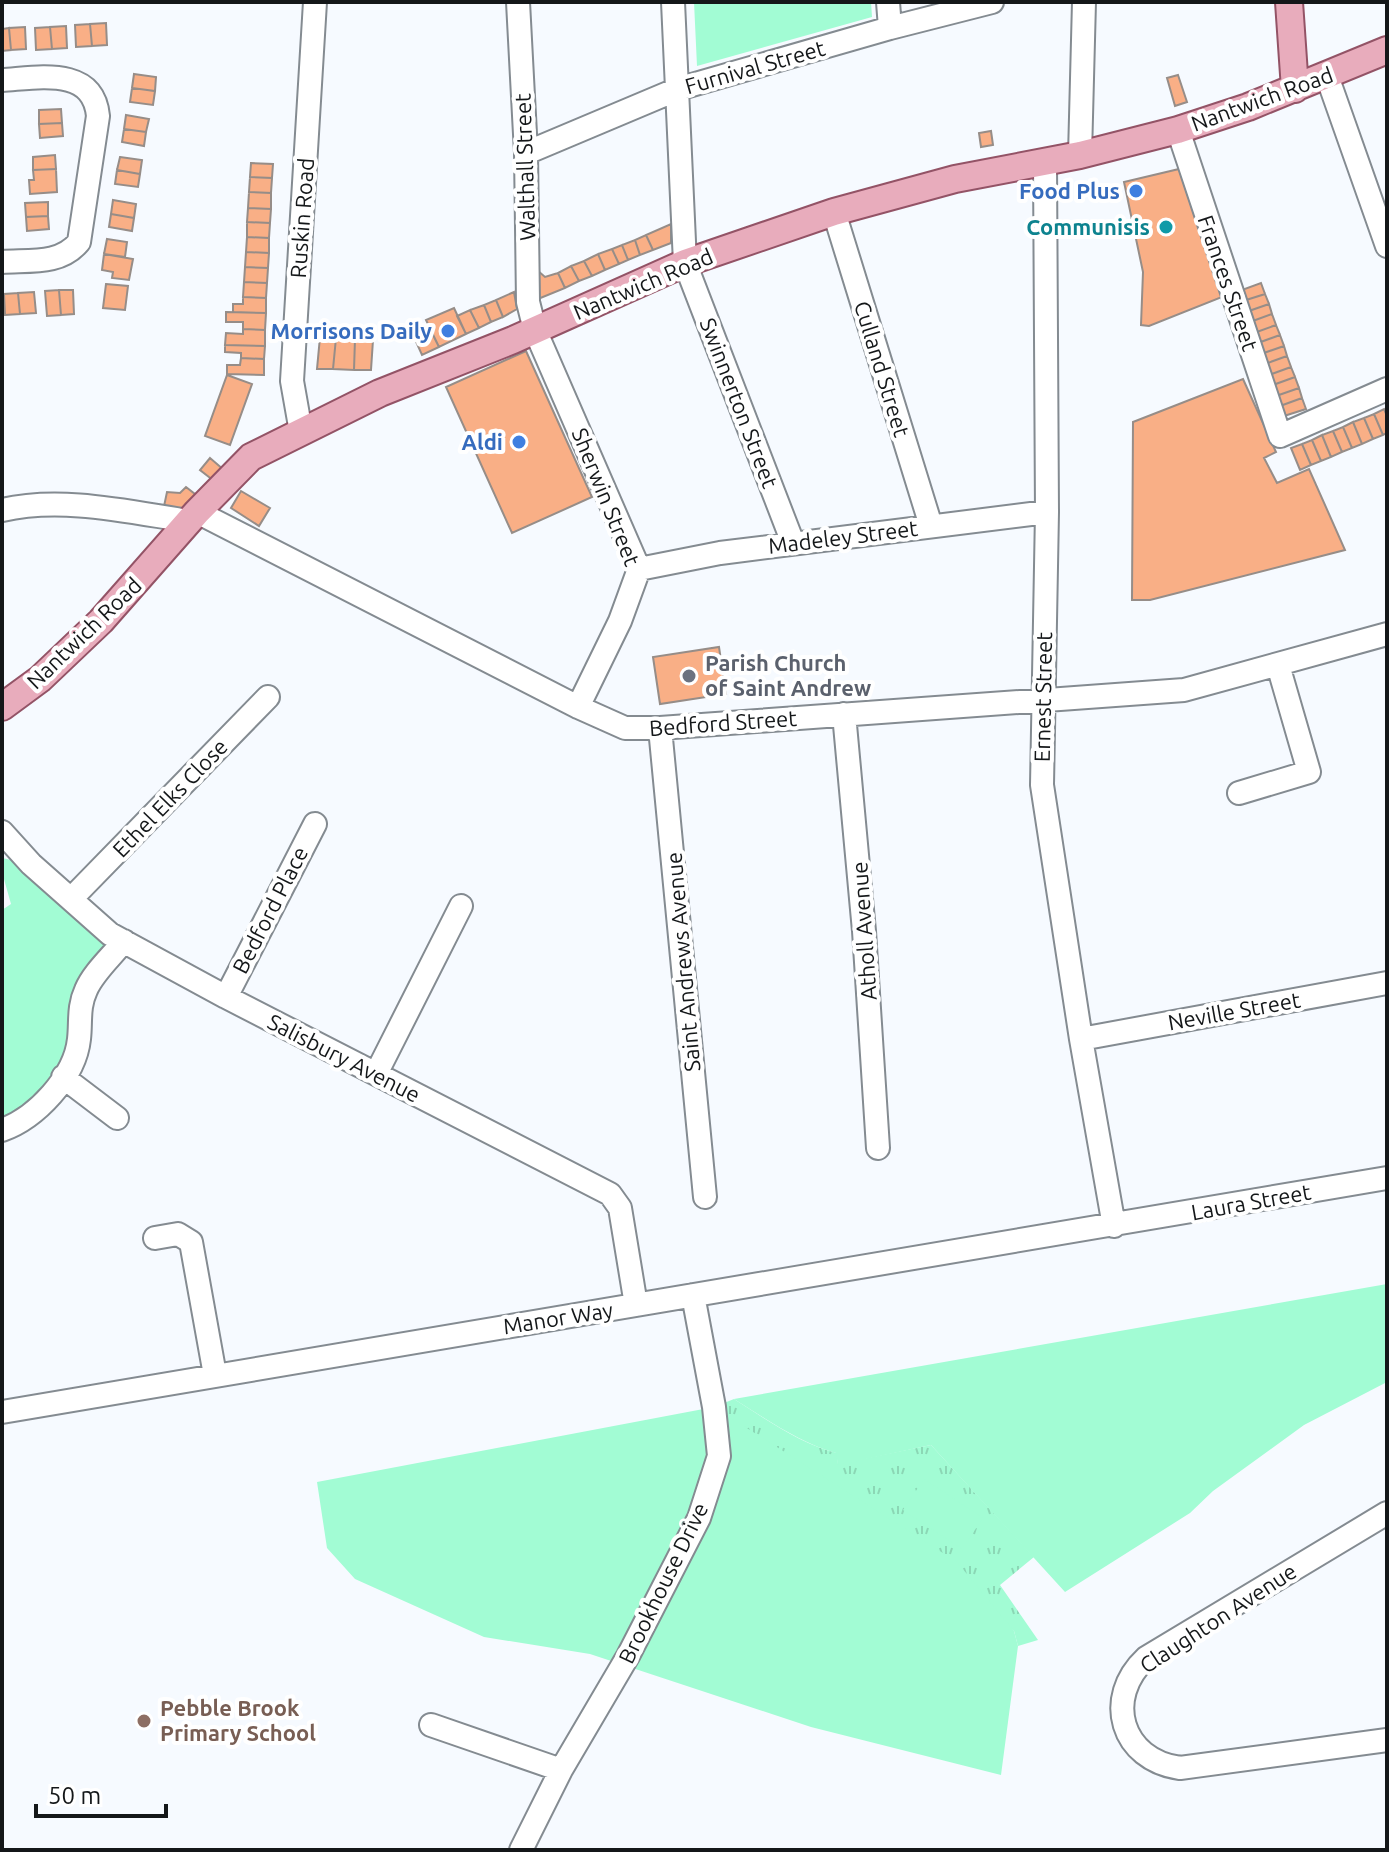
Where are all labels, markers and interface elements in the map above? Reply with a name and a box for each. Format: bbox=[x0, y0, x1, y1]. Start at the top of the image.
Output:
street label: Furnival Street bbox=[682, 35, 828, 98]
street label: Nantwich Road bbox=[1187, 61, 1336, 136]
street label: Walthall Street bbox=[509, 93, 540, 241]
street label: Ruskin Road bbox=[285, 157, 318, 279]
place label: Food Plus bbox=[1019, 178, 1120, 203]
marker: Food Plus bbox=[1127, 182, 1145, 200]
street label: Frances Street bbox=[1194, 212, 1263, 354]
place label: Communisis bbox=[1026, 214, 1150, 239]
marker: Communisis bbox=[1157, 218, 1175, 236]
street label: Nantwich Road bbox=[569, 243, 716, 324]
street label: Culland Street bbox=[850, 298, 915, 440]
street label: Swinnerton Street bbox=[696, 314, 784, 492]
place label: Morrisons Daily bbox=[271, 318, 432, 343]
marker: Morrisons Daily bbox=[439, 322, 457, 340]
street label: Sherwin Street bbox=[567, 424, 646, 570]
place label: Aldi bbox=[462, 429, 503, 454]
marker: Aldi bbox=[510, 433, 528, 451]
street label: Madeley Street bbox=[767, 515, 919, 558]
street label: Nantwich Road bbox=[21, 572, 146, 693]
street label: Ernest Street bbox=[1029, 631, 1056, 762]
place label: Parish Church of Saint Andrew bbox=[705, 650, 871, 700]
marker: Parish Church of Saint Andrew bbox=[680, 667, 698, 685]
street label: Bedford Street bbox=[648, 705, 798, 740]
street label: Ethel Elks Close bbox=[107, 734, 232, 862]
street label: Bedford Place bbox=[227, 842, 312, 977]
street label: Saint Andrews Avenue bbox=[660, 851, 705, 1073]
street label: Atholl Avenue bbox=[846, 861, 881, 1001]
street label: Neville Street bbox=[1166, 986, 1302, 1034]
street label: Salisbury Avenue bbox=[264, 1008, 425, 1107]
street label: Laura Street bbox=[1189, 1179, 1313, 1224]
street label: Manor Way bbox=[501, 1296, 615, 1339]
street label: Brookhouse Drive bbox=[613, 1498, 712, 1667]
street label: Claughton Avenue bbox=[1135, 1558, 1301, 1678]
place label: Pebble Brook Primary School bbox=[160, 1695, 316, 1745]
marker: Pebble Brook Primary School bbox=[135, 1712, 153, 1730]
scale bar bbox=[36, 1768, 166, 1818]
text: 50 m bbox=[48, 1782, 101, 1809]

